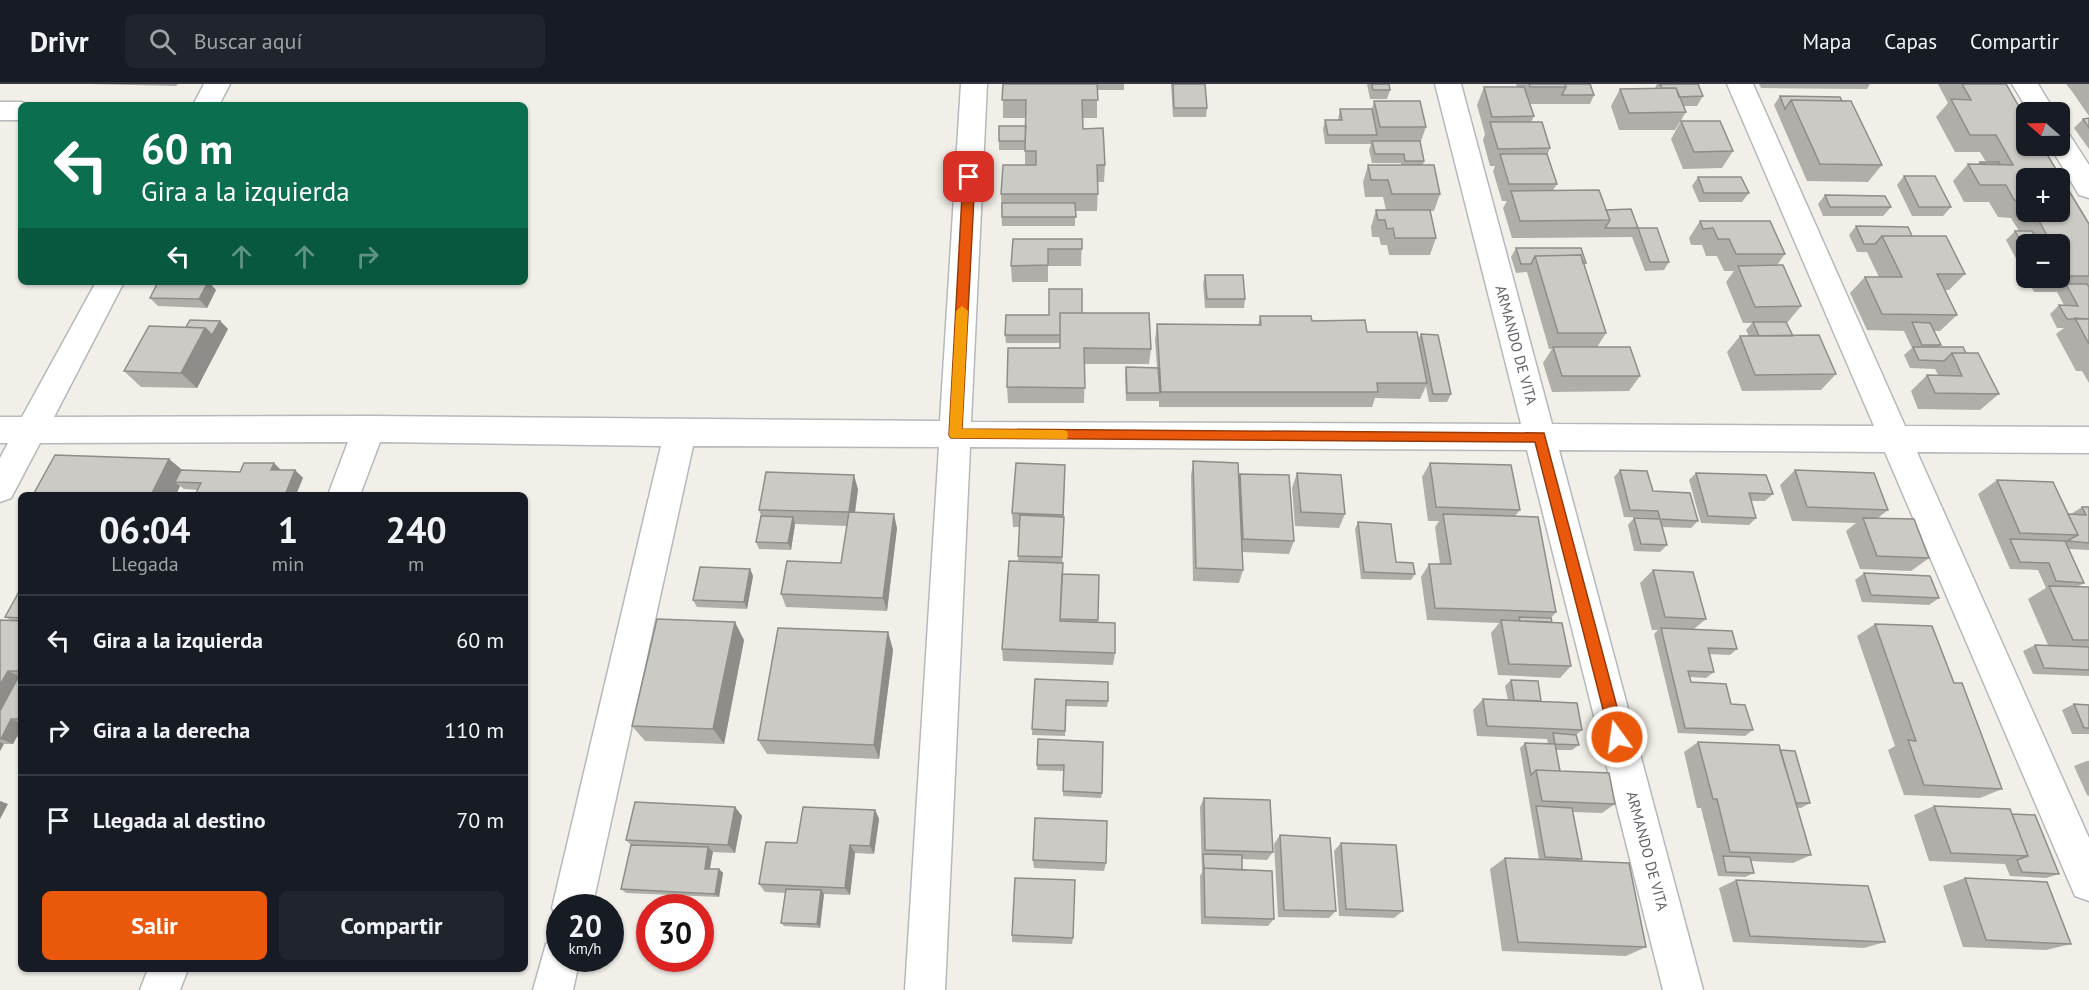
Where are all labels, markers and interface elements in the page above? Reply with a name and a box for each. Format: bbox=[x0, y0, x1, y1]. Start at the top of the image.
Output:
search box bbox=[125, 14, 545, 68]
text: Drivr bbox=[30, 23, 89, 60]
icon: search bbox=[146, 25, 179, 58]
text: Buscar aquí bbox=[194, 27, 302, 55]
text: Mapa bbox=[1803, 28, 1851, 55]
text: Capas bbox=[1884, 28, 1937, 55]
text: Compartir bbox=[1970, 28, 2059, 55]
north arrow bbox=[2016, 102, 2070, 156]
map controls bbox=[2016, 102, 2070, 288]
text: 60 m bbox=[141, 121, 233, 176]
icon: left bbox=[42, 126, 120, 204]
pin bbox=[943, 151, 994, 202]
icon: arrive bbox=[952, 160, 985, 193]
button: + bbox=[2016, 168, 2070, 222]
text: Gira a la izquierda bbox=[141, 174, 350, 208]
button: − bbox=[2016, 234, 2070, 288]
icon: left bbox=[162, 240, 195, 273]
icon: ahead bbox=[225, 240, 258, 273]
icon: ahead bbox=[288, 240, 321, 273]
icon: right bbox=[351, 240, 384, 273]
street label: ARMANDO DE VITA bbox=[1491, 283, 1542, 407]
text: 06:04 bbox=[99, 506, 191, 553]
text: 1 bbox=[278, 506, 298, 553]
text: 240 bbox=[386, 506, 447, 553]
text: Llegada bbox=[111, 551, 179, 577]
text: min bbox=[272, 551, 304, 577]
text: m bbox=[408, 551, 424, 577]
icon: left bbox=[42, 624, 75, 657]
text: Gira a la izquierda bbox=[93, 626, 263, 654]
text: 60 m bbox=[456, 626, 504, 654]
position arrow bbox=[1585, 705, 1649, 769]
icon: right bbox=[42, 714, 75, 747]
text: Gira a la derecha bbox=[93, 716, 250, 744]
text: 110 m bbox=[444, 716, 504, 744]
street label: ARMANDO DE VITA bbox=[1622, 789, 1673, 913]
icon: arrive bbox=[42, 804, 75, 837]
text: Llegada al destino bbox=[93, 806, 266, 834]
text: 70 m bbox=[456, 806, 504, 834]
button: Salir bbox=[42, 891, 267, 960]
button: Compartir bbox=[279, 891, 504, 960]
speed limit sign: 30 bbox=[636, 894, 714, 972]
text: 20 bbox=[568, 906, 602, 945]
text: km/h bbox=[569, 939, 601, 958]

